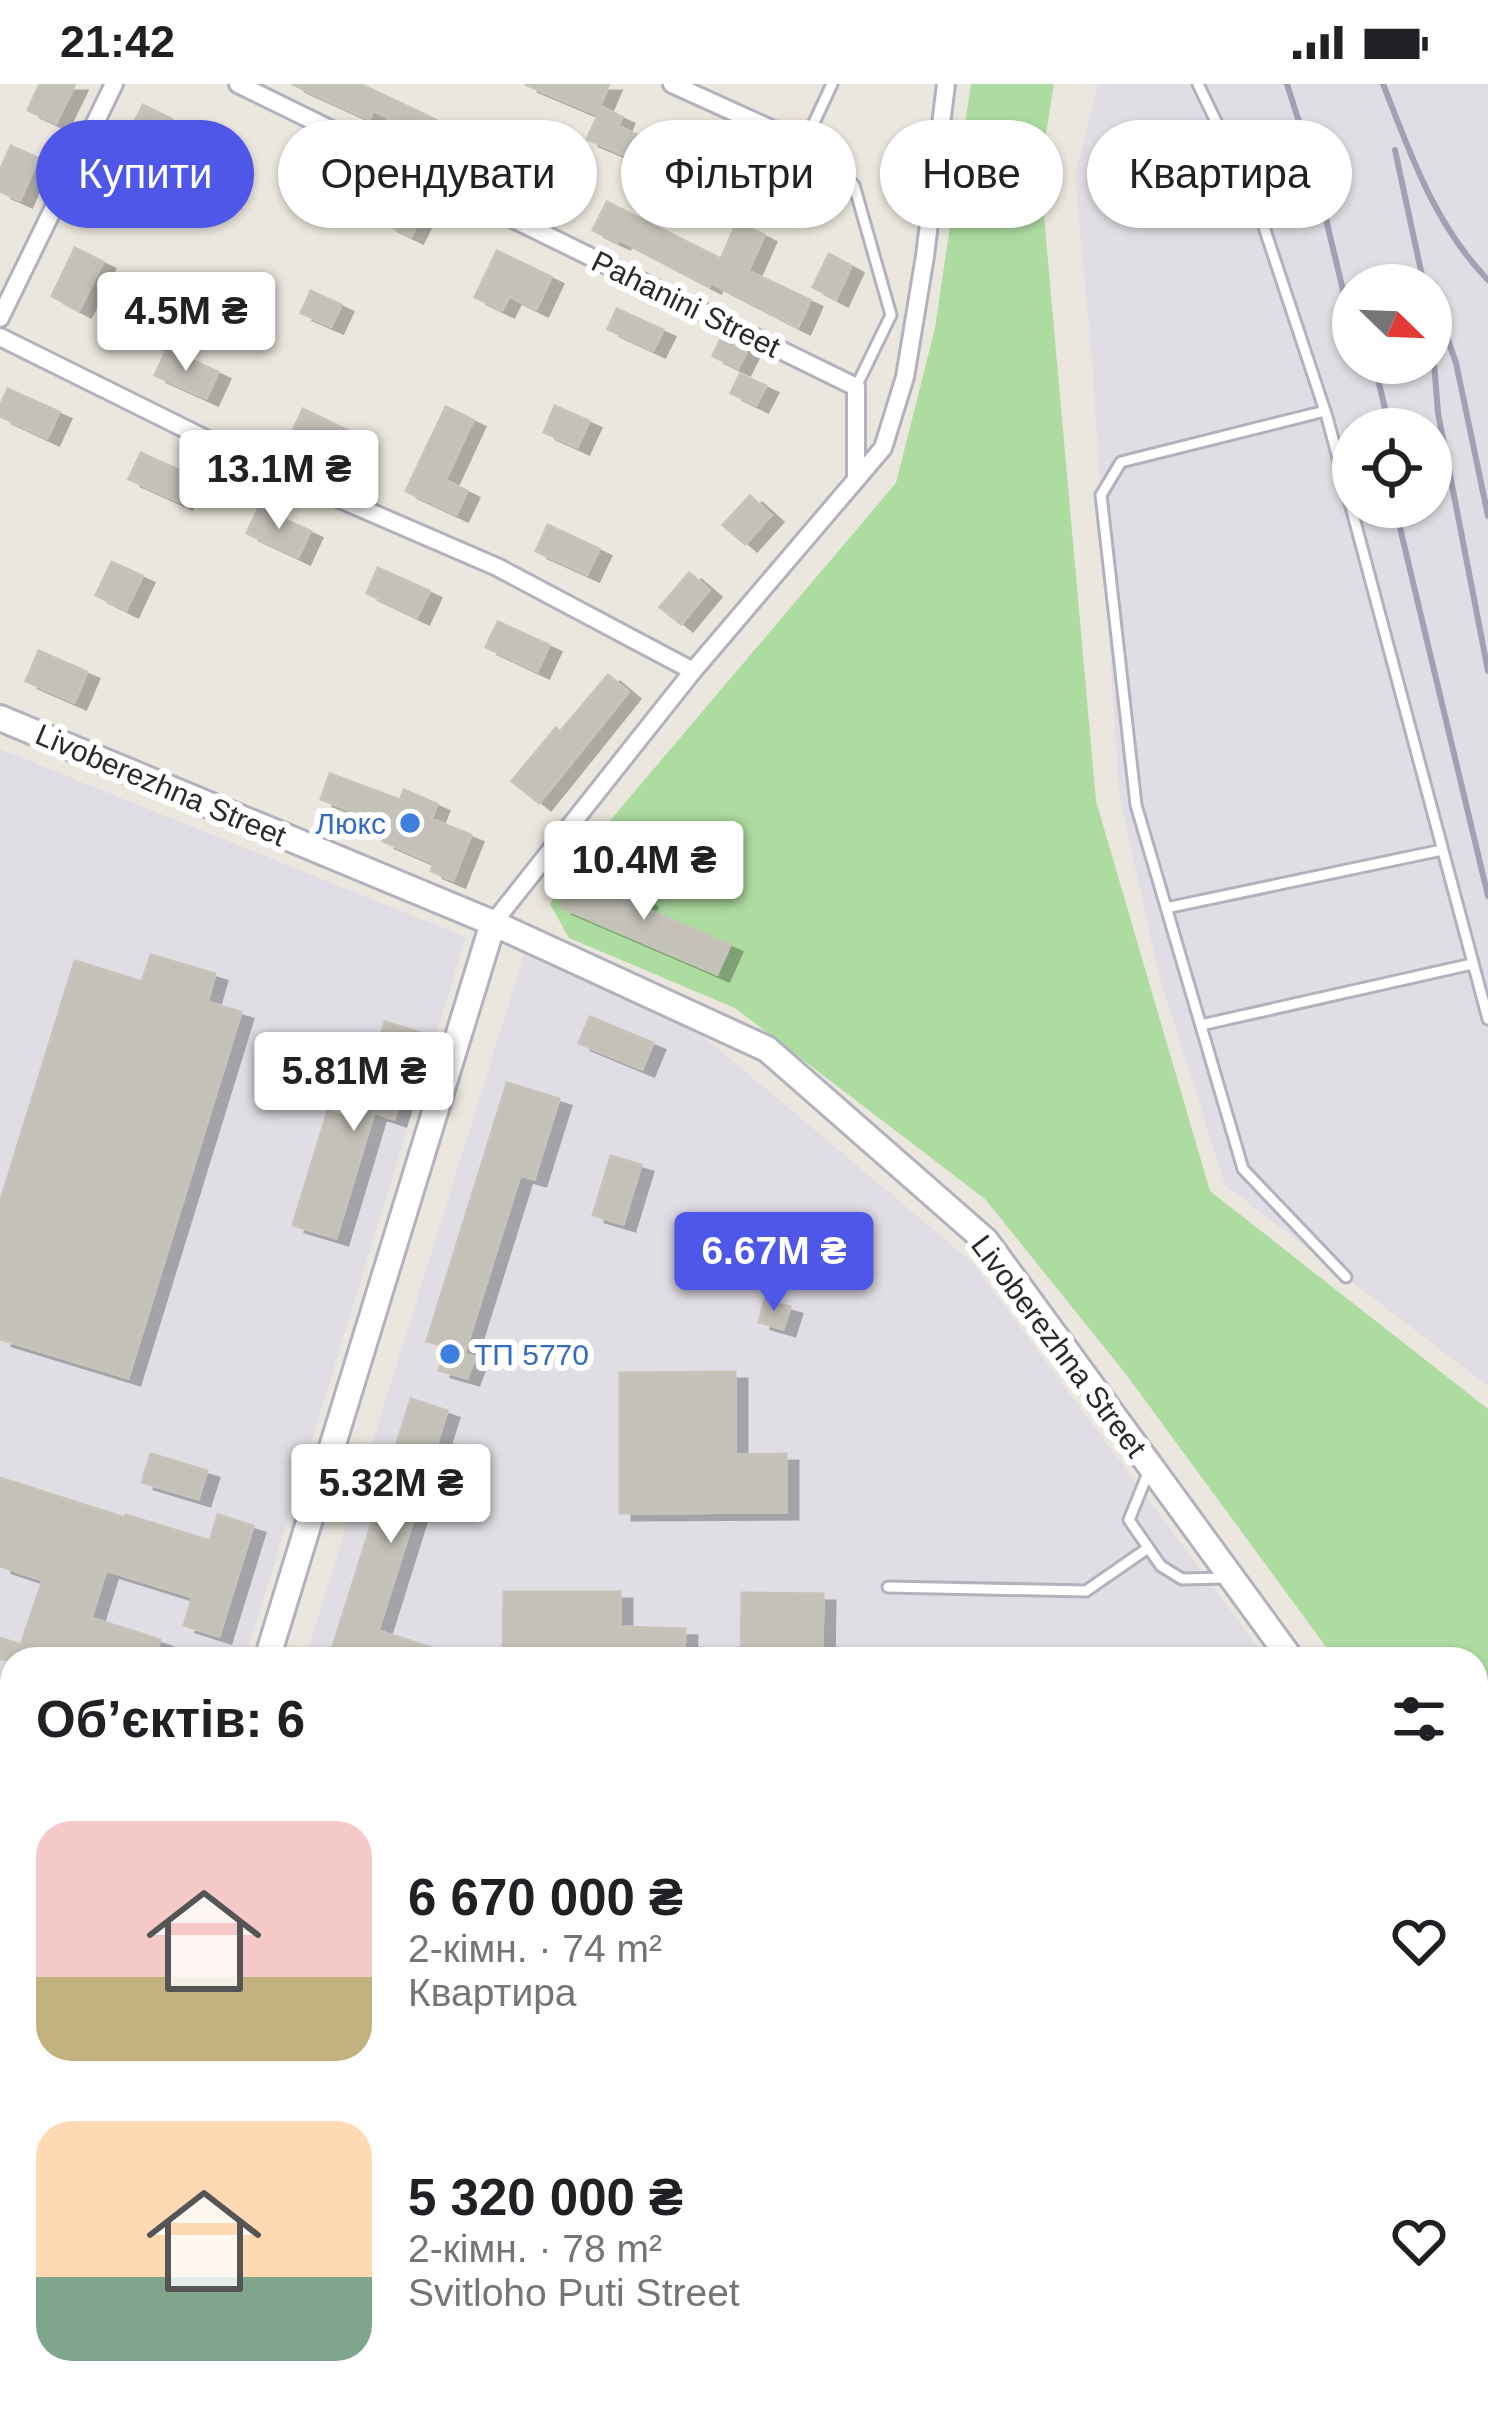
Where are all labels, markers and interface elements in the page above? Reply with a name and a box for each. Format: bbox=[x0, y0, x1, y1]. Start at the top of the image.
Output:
text: 21:42 bbox=[60, 16, 175, 67]
chip: Купити bbox=[36, 120, 254, 228]
chip: Орендувати bbox=[278, 120, 597, 228]
chip: Фільтри bbox=[621, 120, 856, 228]
chip: Нове bbox=[880, 120, 1063, 228]
chip: Квартира bbox=[1087, 120, 1352, 228]
street label: Pahanini Street bbox=[587, 244, 786, 364]
north arrow bbox=[1332, 264, 1452, 384]
map controls bbox=[1332, 264, 1452, 528]
pin: 4.5M ₴ bbox=[88, 272, 284, 374]
text: 4.5M ₴ bbox=[124, 289, 248, 332]
button: locate bbox=[1332, 408, 1452, 528]
pin: 13.1M ₴ bbox=[168, 430, 390, 532]
text: 13.1M ₴ bbox=[206, 447, 352, 490]
street label: Livoberezhna Street bbox=[31, 717, 292, 853]
place label: Люкс bbox=[315, 807, 386, 840]
marker: Люкс bbox=[397, 810, 423, 836]
pin: 10.4M ₴ bbox=[533, 821, 755, 923]
text: 10.4M ₴ bbox=[571, 838, 717, 881]
pin: 5.81M ₴ bbox=[243, 1032, 465, 1134]
text: 5.81M ₴ bbox=[281, 1049, 427, 1092]
pin: 6.67M ₴ bbox=[663, 1212, 885, 1314]
text: 6.67M ₴ bbox=[701, 1229, 847, 1272]
street label: Livoberezhna Street bbox=[965, 1229, 1153, 1464]
place label: ТП 5770 bbox=[474, 1338, 589, 1371]
marker: ТП 5770 bbox=[437, 1341, 463, 1367]
pin: 5.32M ₴ bbox=[280, 1444, 502, 1546]
text: 5.32M ₴ bbox=[318, 1461, 464, 1504]
icon: filters bbox=[1386, 1686, 1452, 1752]
text: Об’єктів: 6 bbox=[36, 1691, 305, 1748]
icon: home bbox=[132, 1869, 276, 2013]
text: 6 670 000 ₴ bbox=[408, 1869, 683, 1926]
icon: heart bbox=[1386, 1908, 1452, 1974]
text: 2-кімн. · 74 m² bbox=[408, 1927, 662, 1970]
text: Квартира bbox=[408, 1971, 577, 2014]
icon: home bbox=[132, 2169, 276, 2313]
text: 5 320 000 ₴ bbox=[408, 2169, 683, 2226]
icon: heart bbox=[1386, 2208, 1452, 2274]
text: 2-кімн. · 78 m² bbox=[408, 2227, 662, 2270]
text: Svitloho Puti Street bbox=[408, 2271, 740, 2314]

